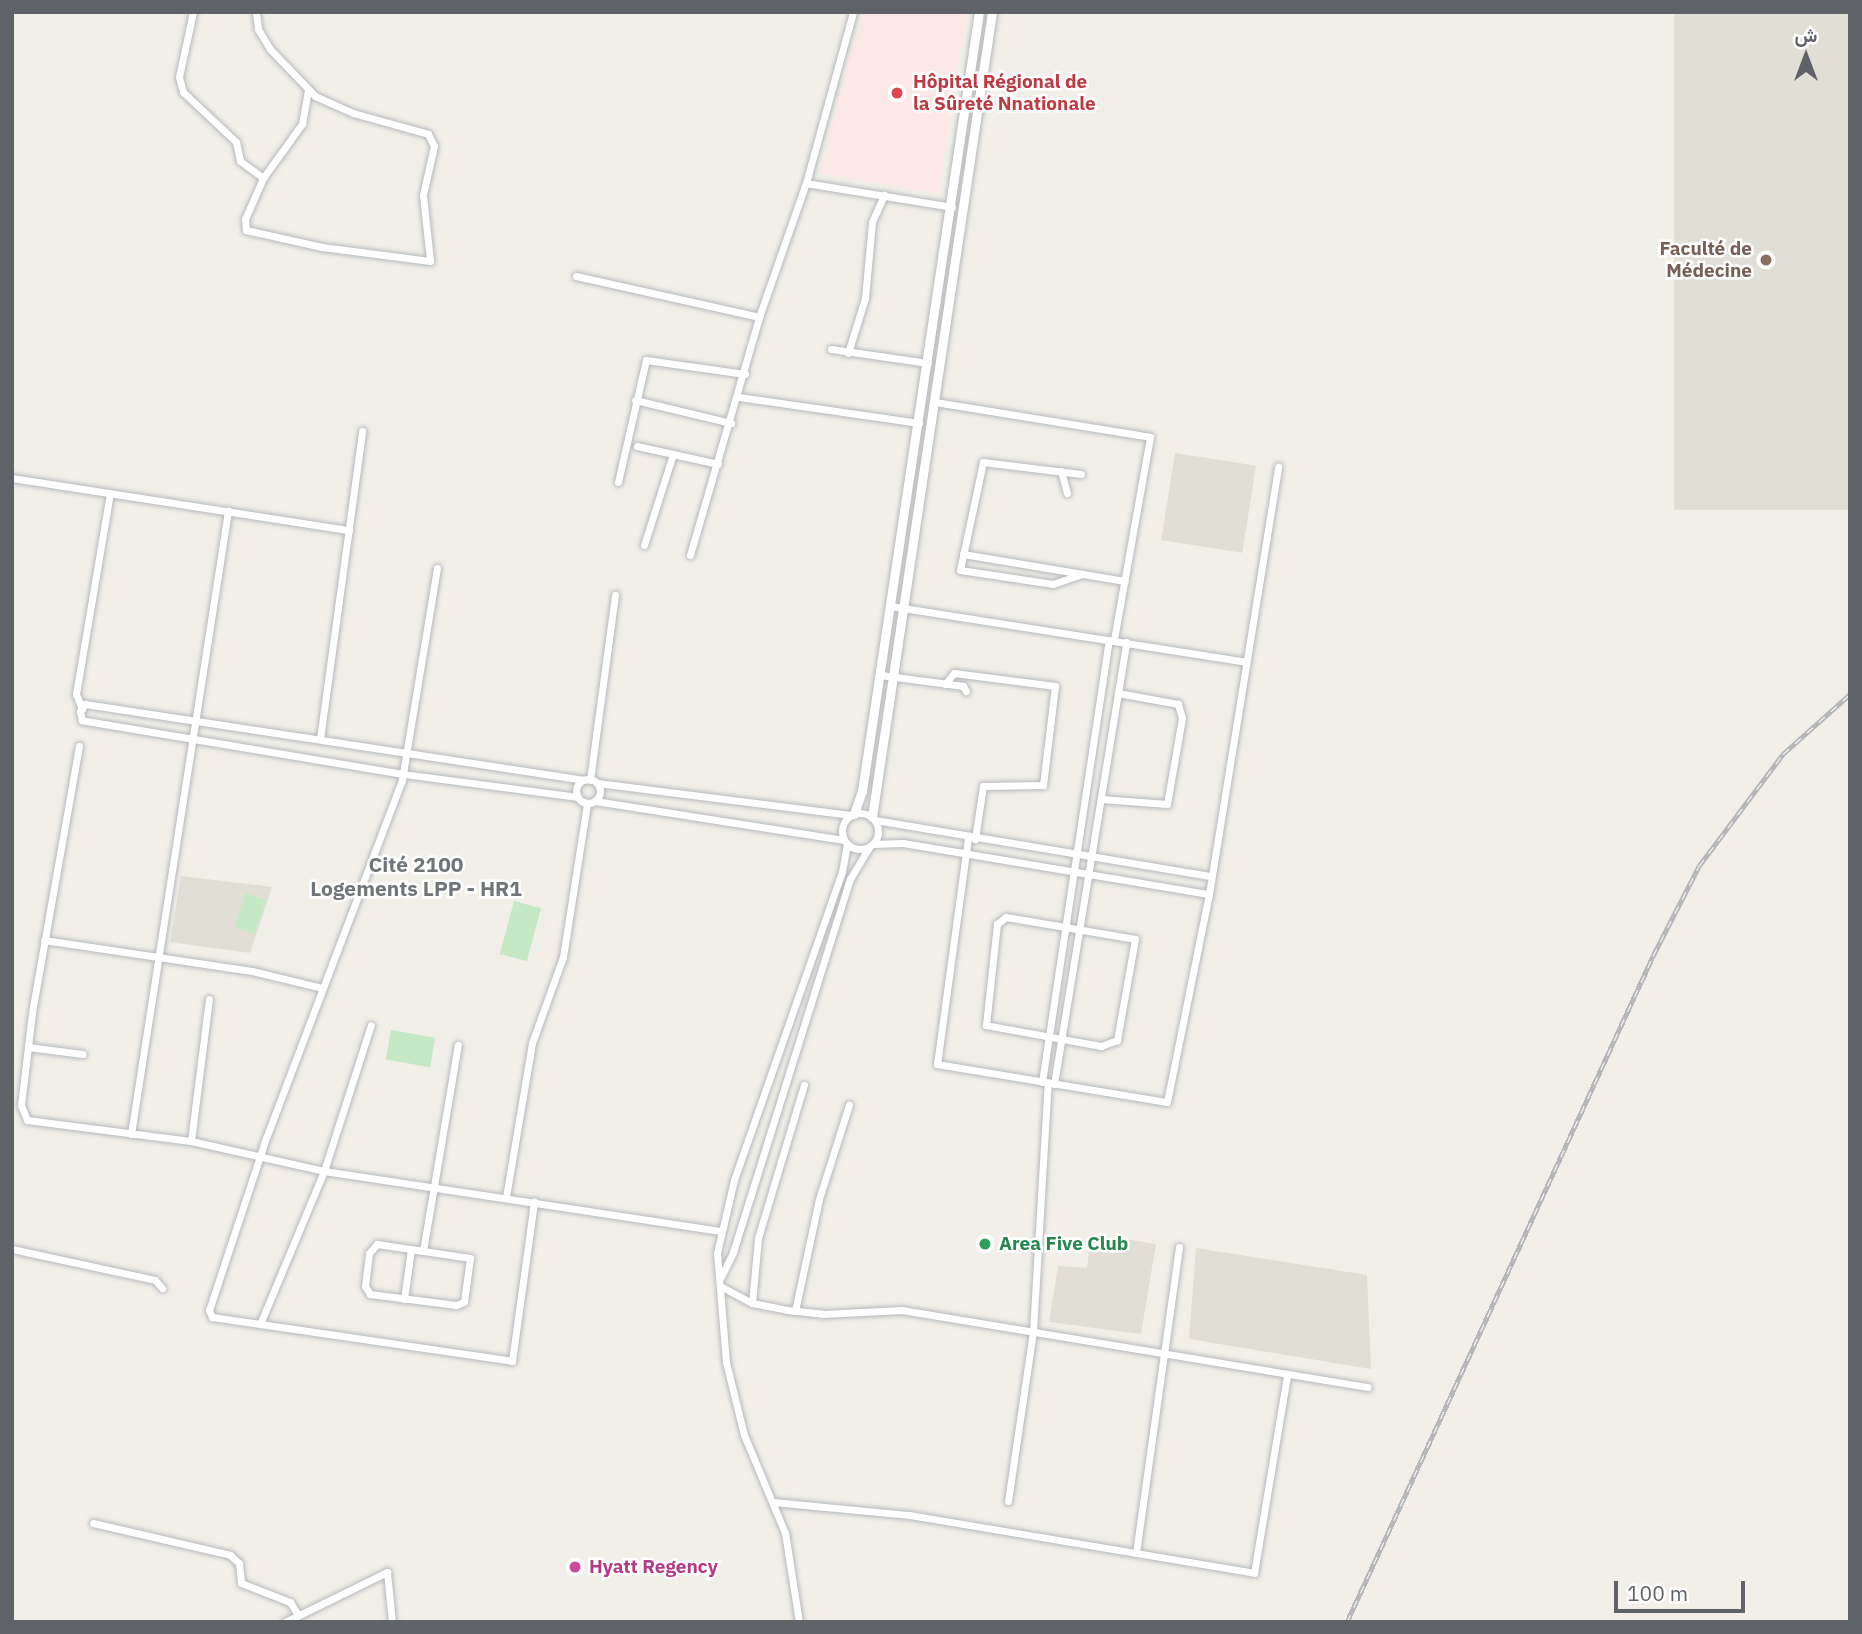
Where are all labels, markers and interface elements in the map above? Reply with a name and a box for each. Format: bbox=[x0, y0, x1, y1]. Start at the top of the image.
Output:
north arrow bbox=[1771, 21, 1841, 91]
text: ش bbox=[1795, 23, 1817, 47]
place label: Hôpital Régional de la Sûreté Nnationale bbox=[913, 71, 1096, 115]
marker: Hôpital Régional de la Sûreté Nnationale bbox=[887, 83, 907, 103]
place label: Faculté de Médecine bbox=[1659, 238, 1752, 282]
marker: Faculté de Médecine bbox=[1758, 252, 1774, 268]
district label: Cité 2100 Logements LPP - HR1 bbox=[310, 851, 522, 901]
place label: Area Five Club bbox=[999, 1233, 1128, 1255]
marker: Area Five Club bbox=[977, 1236, 993, 1252]
place label: Hyatt Regency bbox=[589, 1556, 718, 1578]
marker: Hyatt Regency bbox=[567, 1559, 583, 1575]
scale bar bbox=[1617, 1568, 1748, 1612]
text: 100 m bbox=[1627, 1579, 1688, 1607]

